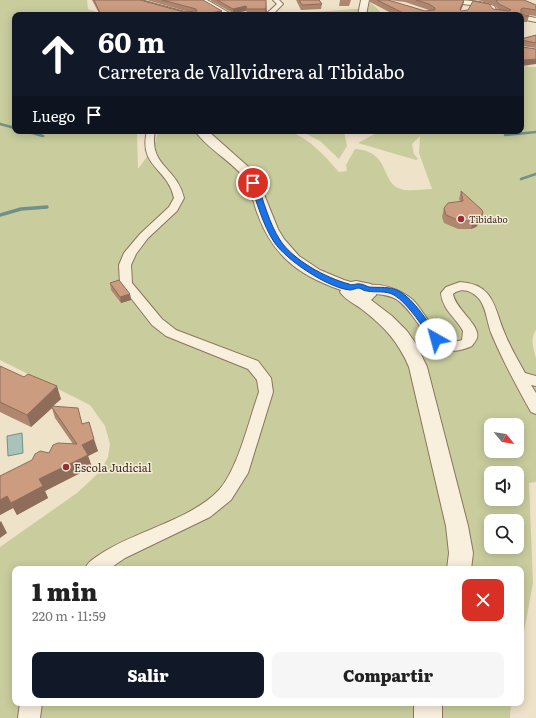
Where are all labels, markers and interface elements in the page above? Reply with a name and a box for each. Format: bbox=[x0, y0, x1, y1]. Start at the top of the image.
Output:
text: 60 m bbox=[98, 20, 165, 62]
icon: ahead bbox=[32, 28, 84, 80]
text: Carretera de Vallvidrera al Tibidabo bbox=[98, 58, 405, 85]
text: Luego bbox=[32, 104, 75, 127]
icon: arrive bbox=[83, 104, 105, 126]
pin bbox=[236, 166, 270, 200]
icon: arrive bbox=[242, 172, 264, 194]
place label: Tibidabo bbox=[469, 212, 508, 226]
marker: Tibidabo bbox=[456, 214, 466, 224]
position arrow bbox=[415, 318, 457, 360]
north arrow bbox=[484, 418, 524, 458]
map controls bbox=[484, 418, 524, 554]
place label: Escola Judicial bbox=[74, 459, 152, 475]
marker: Escola Judicial bbox=[61, 462, 71, 472]
button: sound bbox=[484, 466, 524, 506]
button: search bbox=[484, 514, 524, 554]
text: 1 min bbox=[32, 573, 97, 608]
button: close bbox=[462, 579, 504, 621]
text: 220 m · 11:59 bbox=[32, 606, 106, 625]
button: Salir bbox=[32, 652, 264, 698]
button: Compartir bbox=[272, 652, 504, 698]

